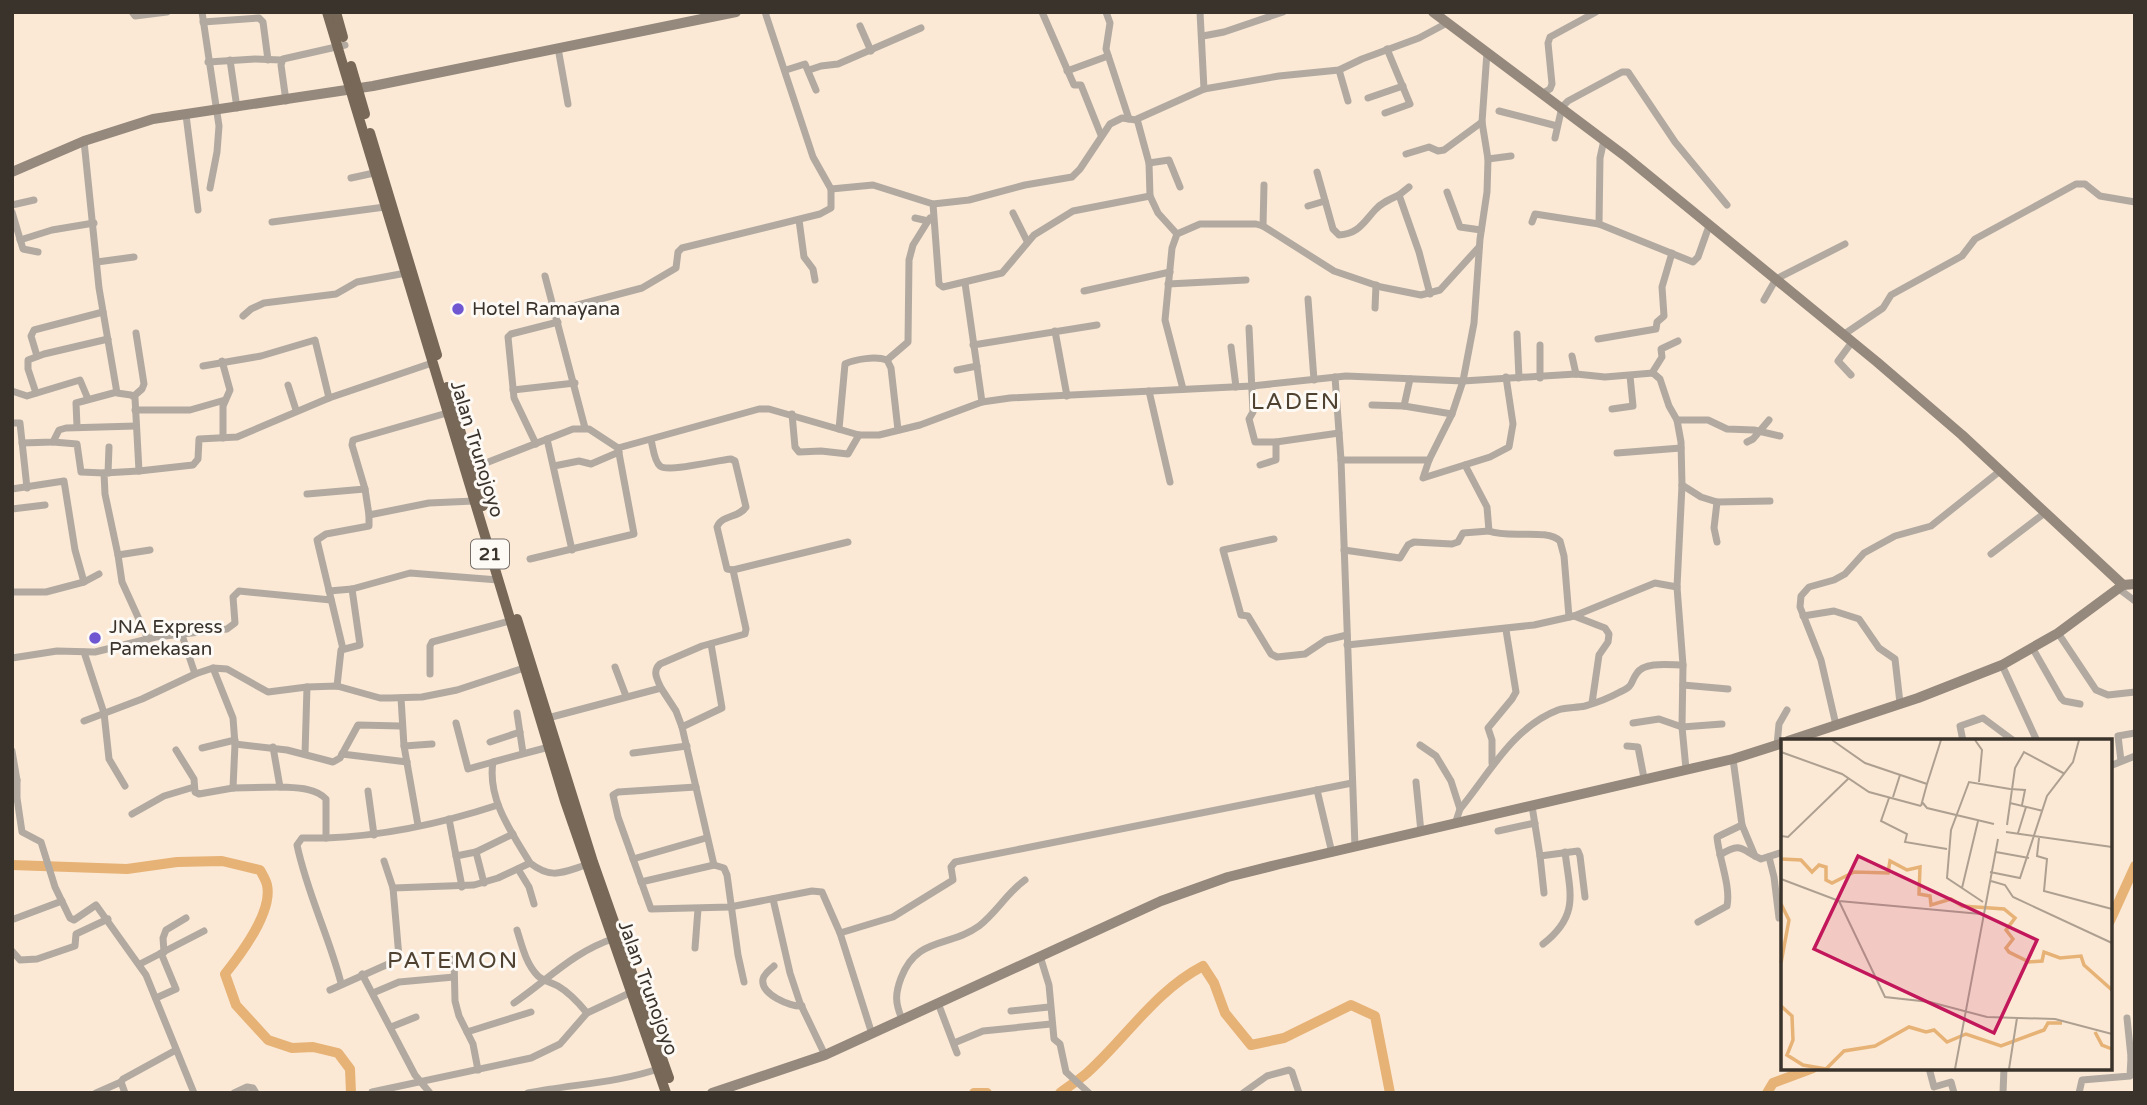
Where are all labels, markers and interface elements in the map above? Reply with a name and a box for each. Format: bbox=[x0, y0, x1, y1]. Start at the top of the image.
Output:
place label: Hotel Ramayana bbox=[472, 298, 620, 320]
marker: Hotel Ramayana bbox=[450, 301, 466, 317]
street label: Jalan Trunojoyo bbox=[446, 378, 508, 520]
district label: LADEN bbox=[1251, 388, 1341, 416]
road number: 21 bbox=[471, 540, 509, 568]
place label: JNA Express Pamekasan bbox=[109, 616, 223, 660]
marker: JNA Express Pamekasan bbox=[87, 630, 103, 646]
inset map bbox=[1781, 739, 2112, 1070]
street label: Jalan Trunojoyo bbox=[613, 918, 683, 1058]
district label: PATEMON bbox=[387, 947, 519, 975]

